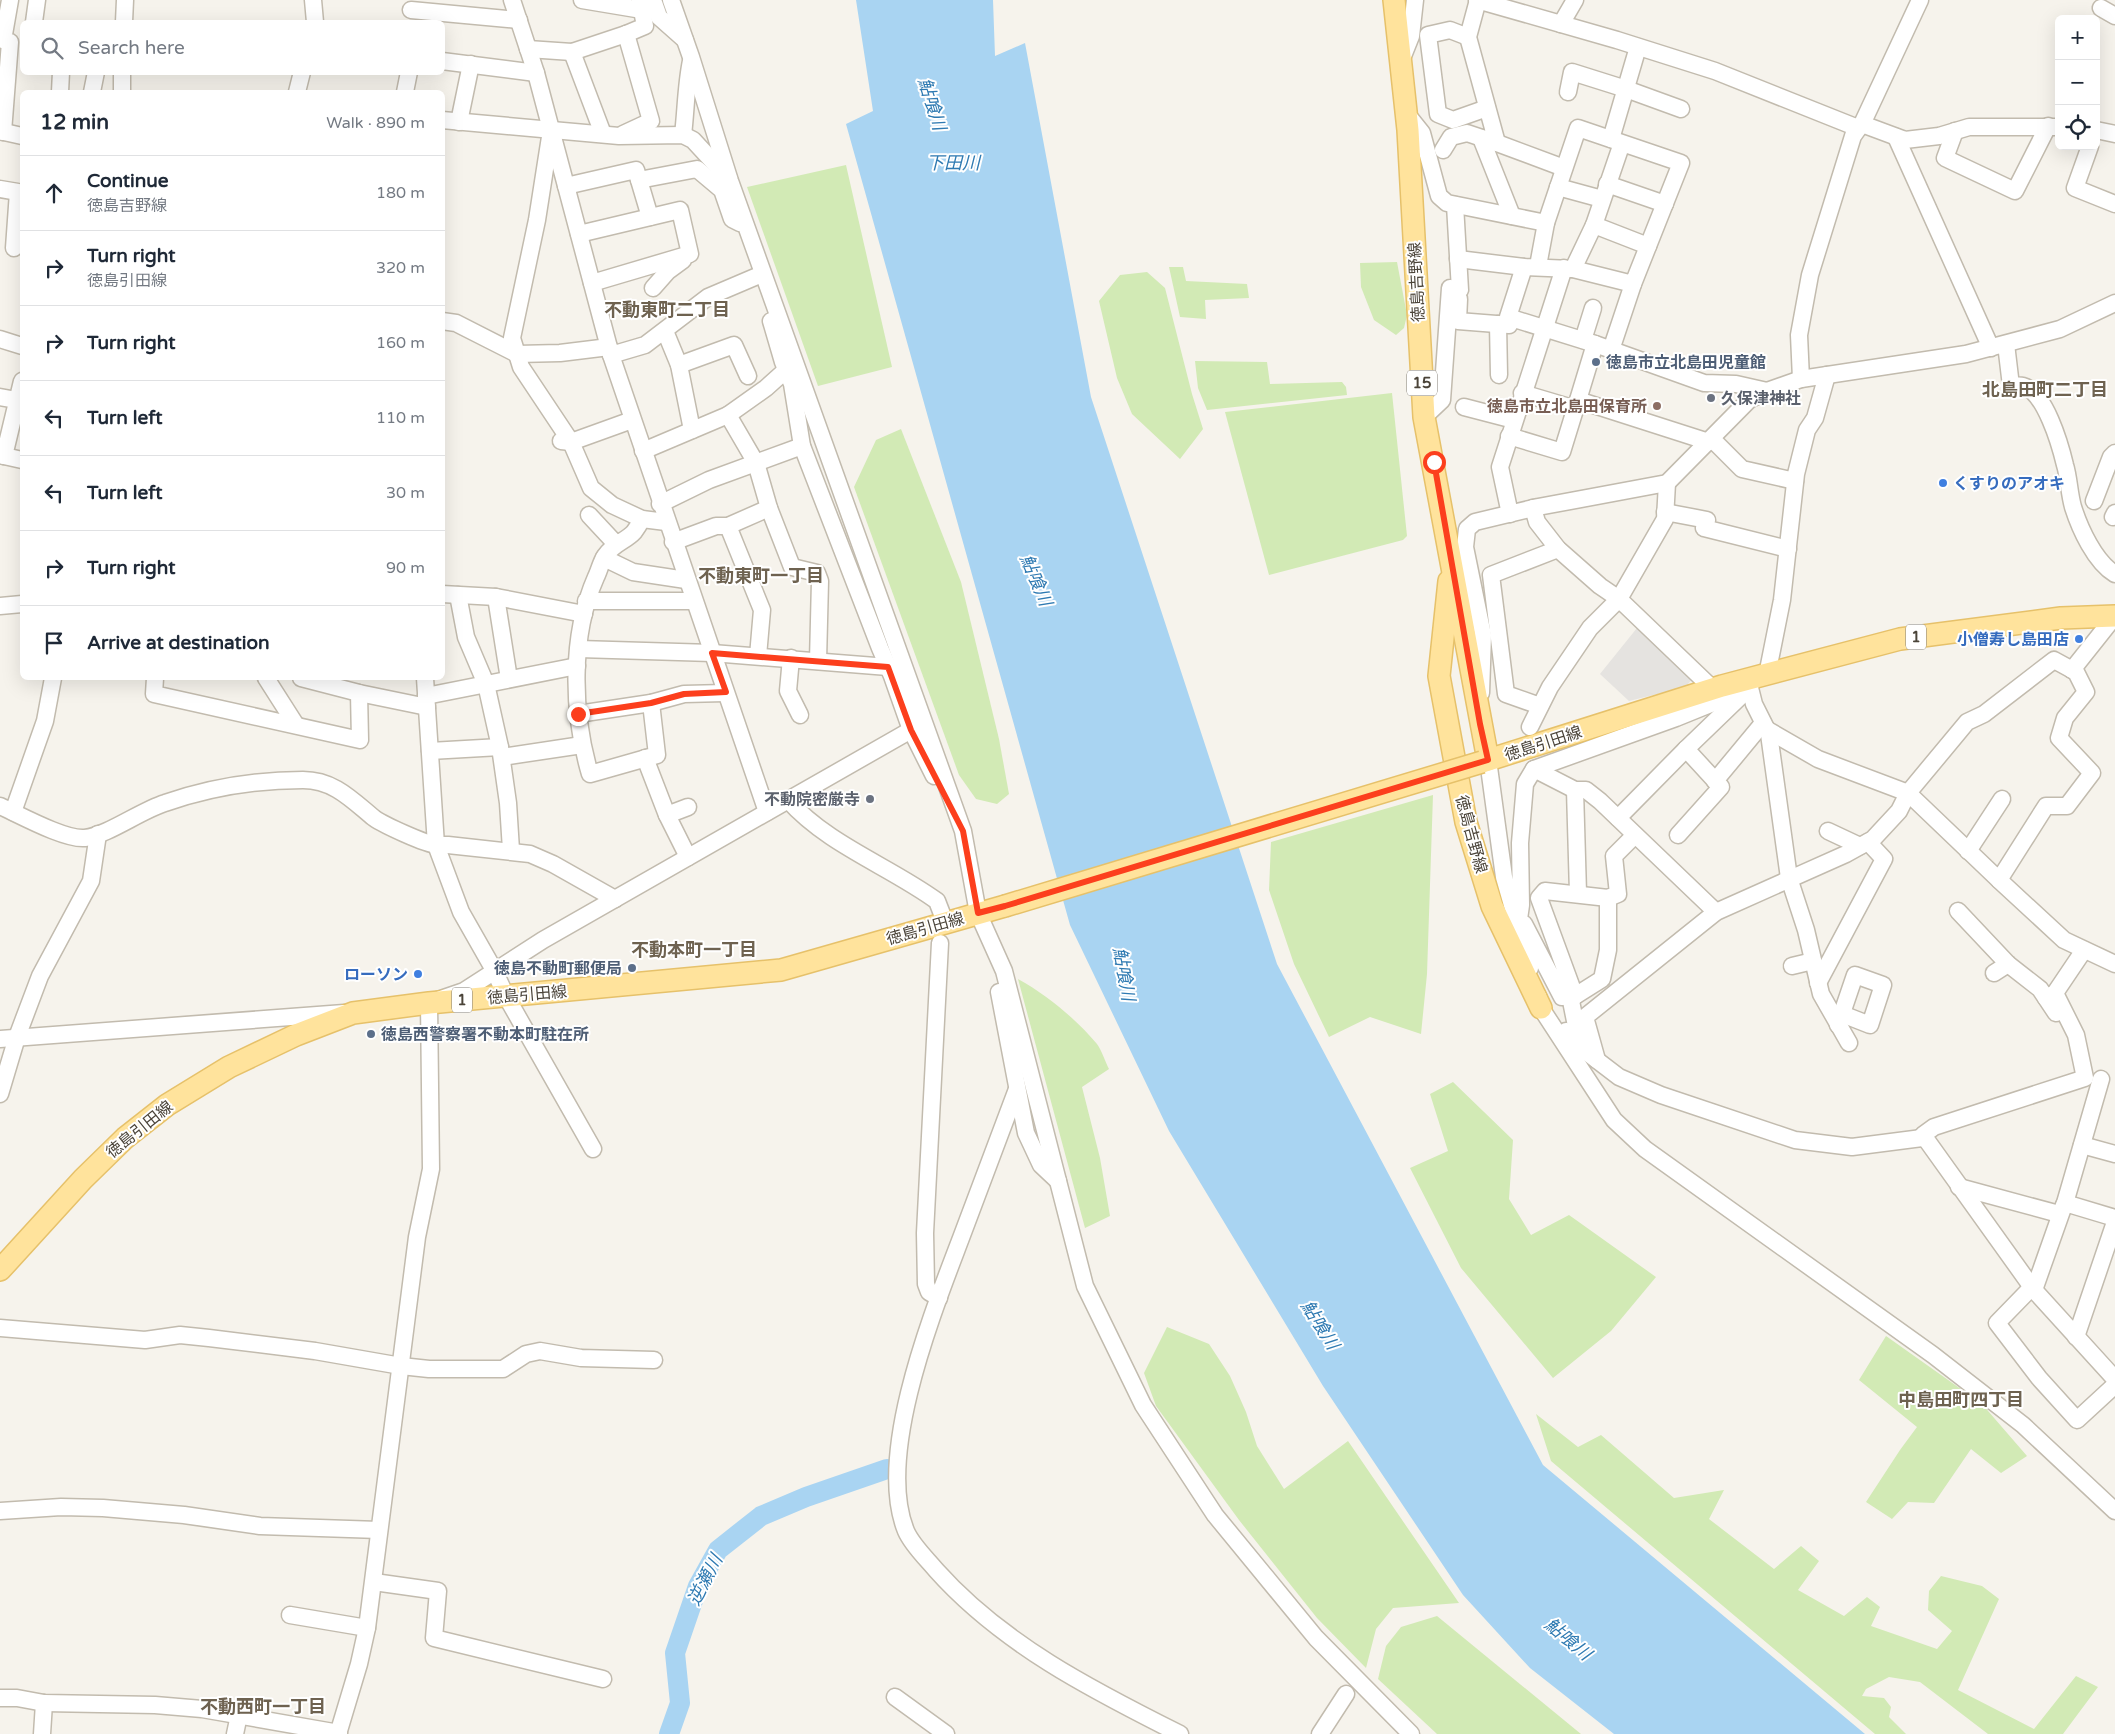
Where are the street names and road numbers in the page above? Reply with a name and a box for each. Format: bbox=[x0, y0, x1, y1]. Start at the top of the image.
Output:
street label: 徳島吉野線 bbox=[1405, 241, 1429, 322]
road number: 15 bbox=[1407, 370, 1437, 396]
road number: 1 bbox=[1906, 624, 1926, 650]
street label: 徳島引田線 bbox=[1502, 722, 1584, 766]
street label: 徳島吉野線 bbox=[1451, 793, 1491, 875]
street label: 徳島引田線 bbox=[884, 908, 966, 950]
street label: 徳島引田線 bbox=[486, 982, 568, 1008]
road number: 1 bbox=[452, 988, 472, 1012]
street label: 徳島引田線 bbox=[102, 1097, 177, 1163]

